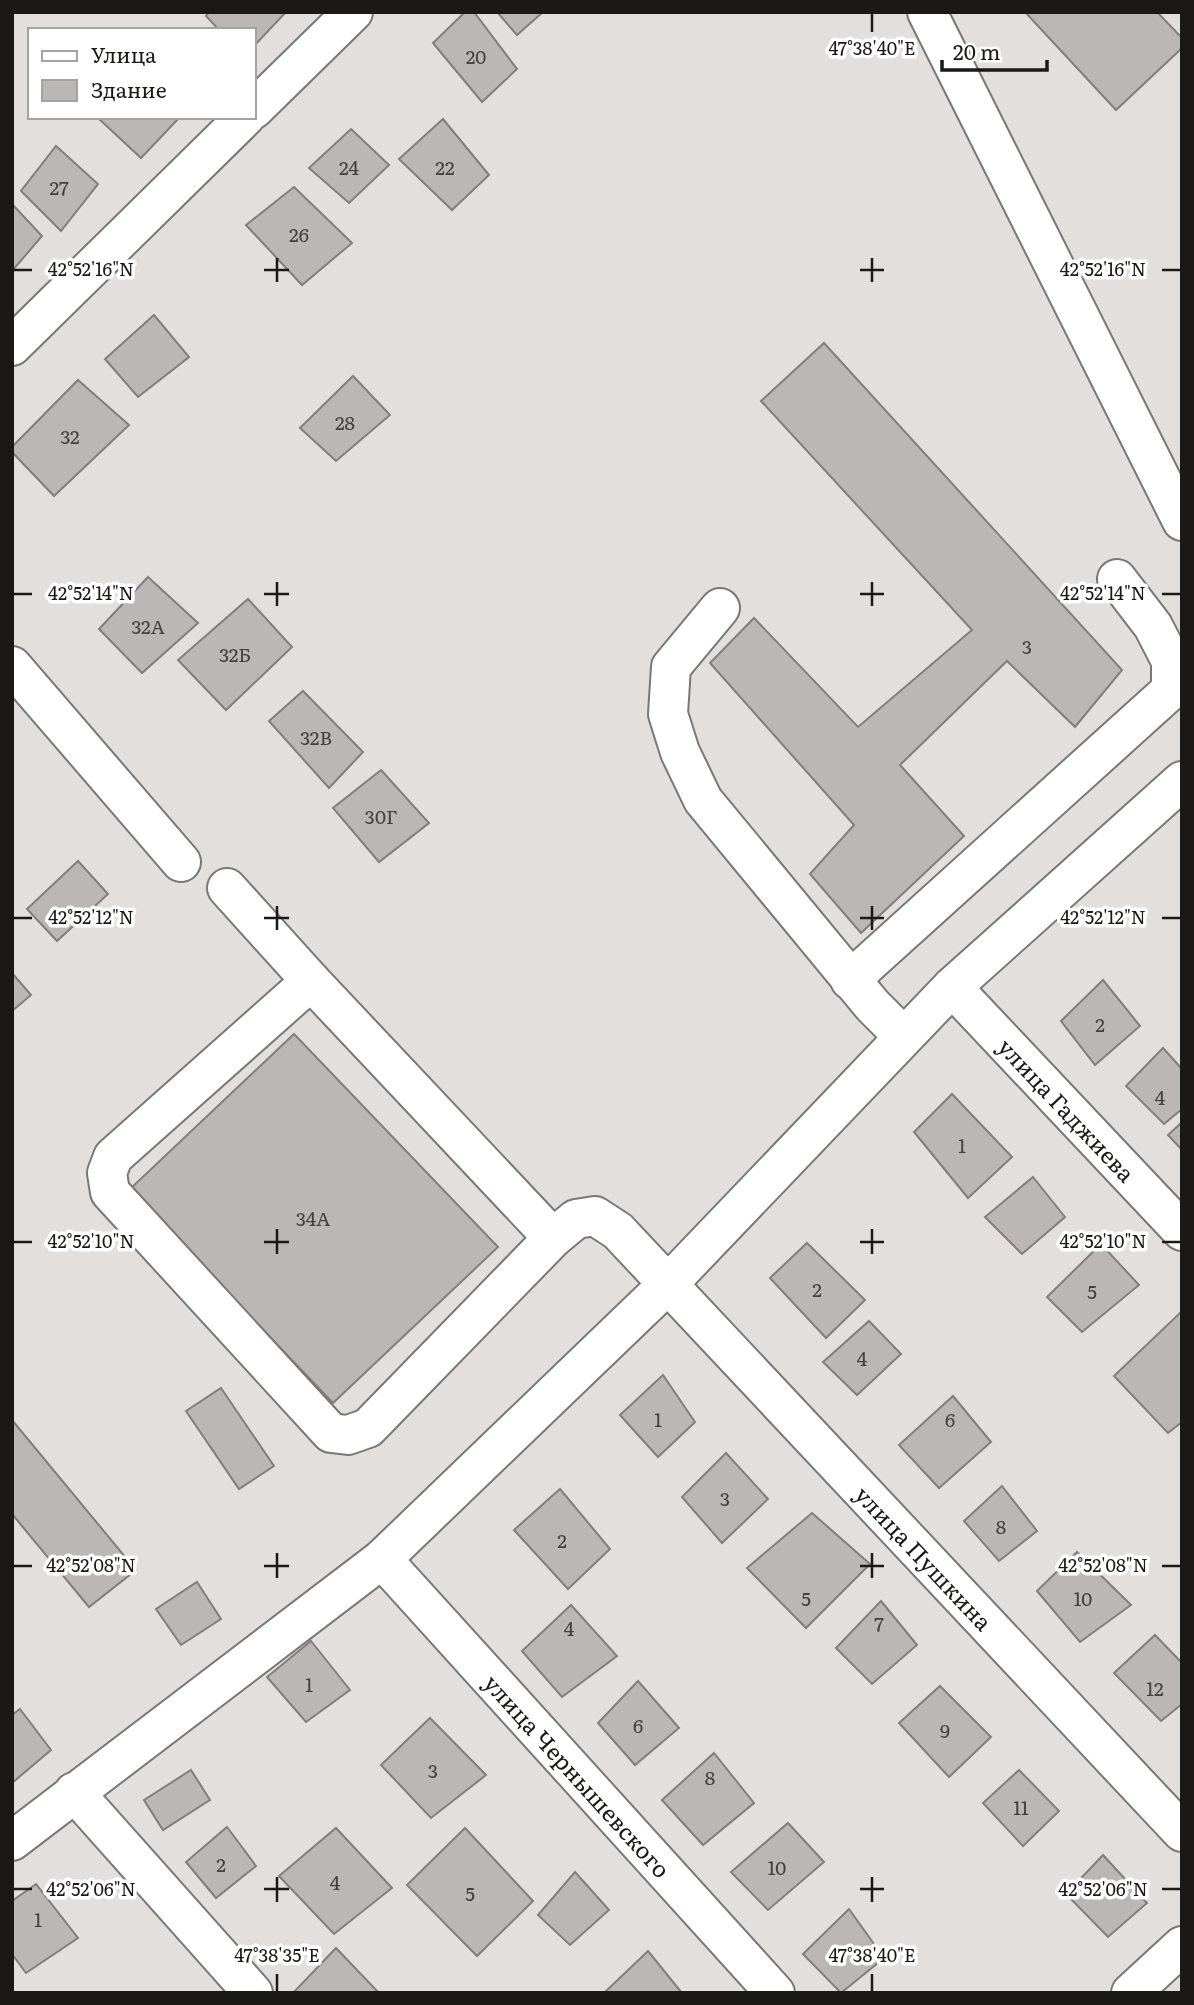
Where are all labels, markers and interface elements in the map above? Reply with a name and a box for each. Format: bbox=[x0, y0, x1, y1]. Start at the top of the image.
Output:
legend bbox=[28, 28, 256, 119]
scale bar bbox=[942, 28, 1047, 72]
text: 47°38'40"E bbox=[829, 34, 915, 61]
text: 20 m bbox=[953, 35, 1000, 66]
text: Улица bbox=[91, 38, 157, 69]
house number: 20 bbox=[466, 42, 486, 70]
text: Здание bbox=[91, 73, 167, 104]
house number: 24 bbox=[339, 153, 360, 181]
house number: 22 bbox=[435, 153, 455, 181]
house number: 27 bbox=[49, 173, 69, 201]
house number: 26 bbox=[289, 220, 309, 248]
text: 42°52'16"N bbox=[48, 255, 134, 282]
text: 42°52'16"N bbox=[1060, 255, 1146, 282]
house number: 28 bbox=[335, 408, 355, 436]
house number: 32 bbox=[60, 422, 80, 450]
text: 42°52'14"N bbox=[48, 579, 134, 606]
text: 42°52'14"N bbox=[1060, 579, 1146, 606]
house number: 32А bbox=[131, 612, 165, 640]
house number: 3 bbox=[1022, 632, 1032, 660]
house number: 32Б bbox=[219, 640, 251, 668]
house number: 32В bbox=[300, 723, 332, 751]
house number: 30Г bbox=[365, 802, 397, 830]
text: 42°52'12"N bbox=[48, 903, 134, 930]
text: 42°52'12"N bbox=[1060, 903, 1146, 930]
house number: 2 bbox=[1095, 1010, 1105, 1038]
street label: улица Гаджиева bbox=[991, 1030, 1144, 1189]
house number: 4 bbox=[1155, 1083, 1166, 1111]
house number: 1 bbox=[958, 1131, 966, 1159]
house number: 34А bbox=[296, 1204, 330, 1232]
text: 42°52'10"N bbox=[48, 1227, 135, 1254]
text: 42°52'10"N bbox=[1060, 1227, 1147, 1254]
house number: 2 bbox=[812, 1275, 822, 1303]
house number: 5 bbox=[1087, 1277, 1097, 1305]
house number: 4 bbox=[857, 1344, 868, 1372]
house number: 1 bbox=[654, 1405, 662, 1433]
house number: 6 bbox=[945, 1405, 955, 1433]
street label: улица Пушкина bbox=[848, 1478, 1001, 1638]
house number: 3 bbox=[720, 1484, 730, 1512]
house number: 8 bbox=[996, 1512, 1006, 1540]
house number: 2 bbox=[557, 1526, 567, 1554]
text: 42°52'08"N bbox=[46, 1551, 136, 1578]
text: 42°52'08"N bbox=[1058, 1551, 1148, 1578]
house number: 5 bbox=[801, 1584, 811, 1612]
house number: 10 bbox=[1074, 1584, 1092, 1612]
house number: 7 bbox=[874, 1609, 884, 1637]
house number: 4 bbox=[564, 1614, 575, 1642]
street label: улица Чернышевского bbox=[477, 1666, 679, 1885]
house number: 1 bbox=[305, 1670, 313, 1698]
house number: 12 bbox=[1146, 1674, 1164, 1702]
house number: 6 bbox=[633, 1711, 643, 1739]
house number: 9 bbox=[940, 1716, 950, 1744]
house number: 3 bbox=[428, 1756, 438, 1784]
house number: 8 bbox=[705, 1763, 715, 1791]
house number: 11 bbox=[1013, 1793, 1029, 1821]
house number: 2 bbox=[216, 1850, 226, 1878]
house number: 10 bbox=[768, 1853, 786, 1881]
house number: 4 bbox=[330, 1868, 341, 1896]
text: 42°52'06"N bbox=[46, 1875, 136, 1902]
text: 42°52'06"N bbox=[1058, 1875, 1148, 1902]
house number: 5 bbox=[465, 1879, 475, 1907]
house number: 1 bbox=[34, 1905, 42, 1933]
text: 47°38'35"E bbox=[234, 1941, 320, 1968]
text: 47°38'40"E bbox=[829, 1941, 915, 1968]

